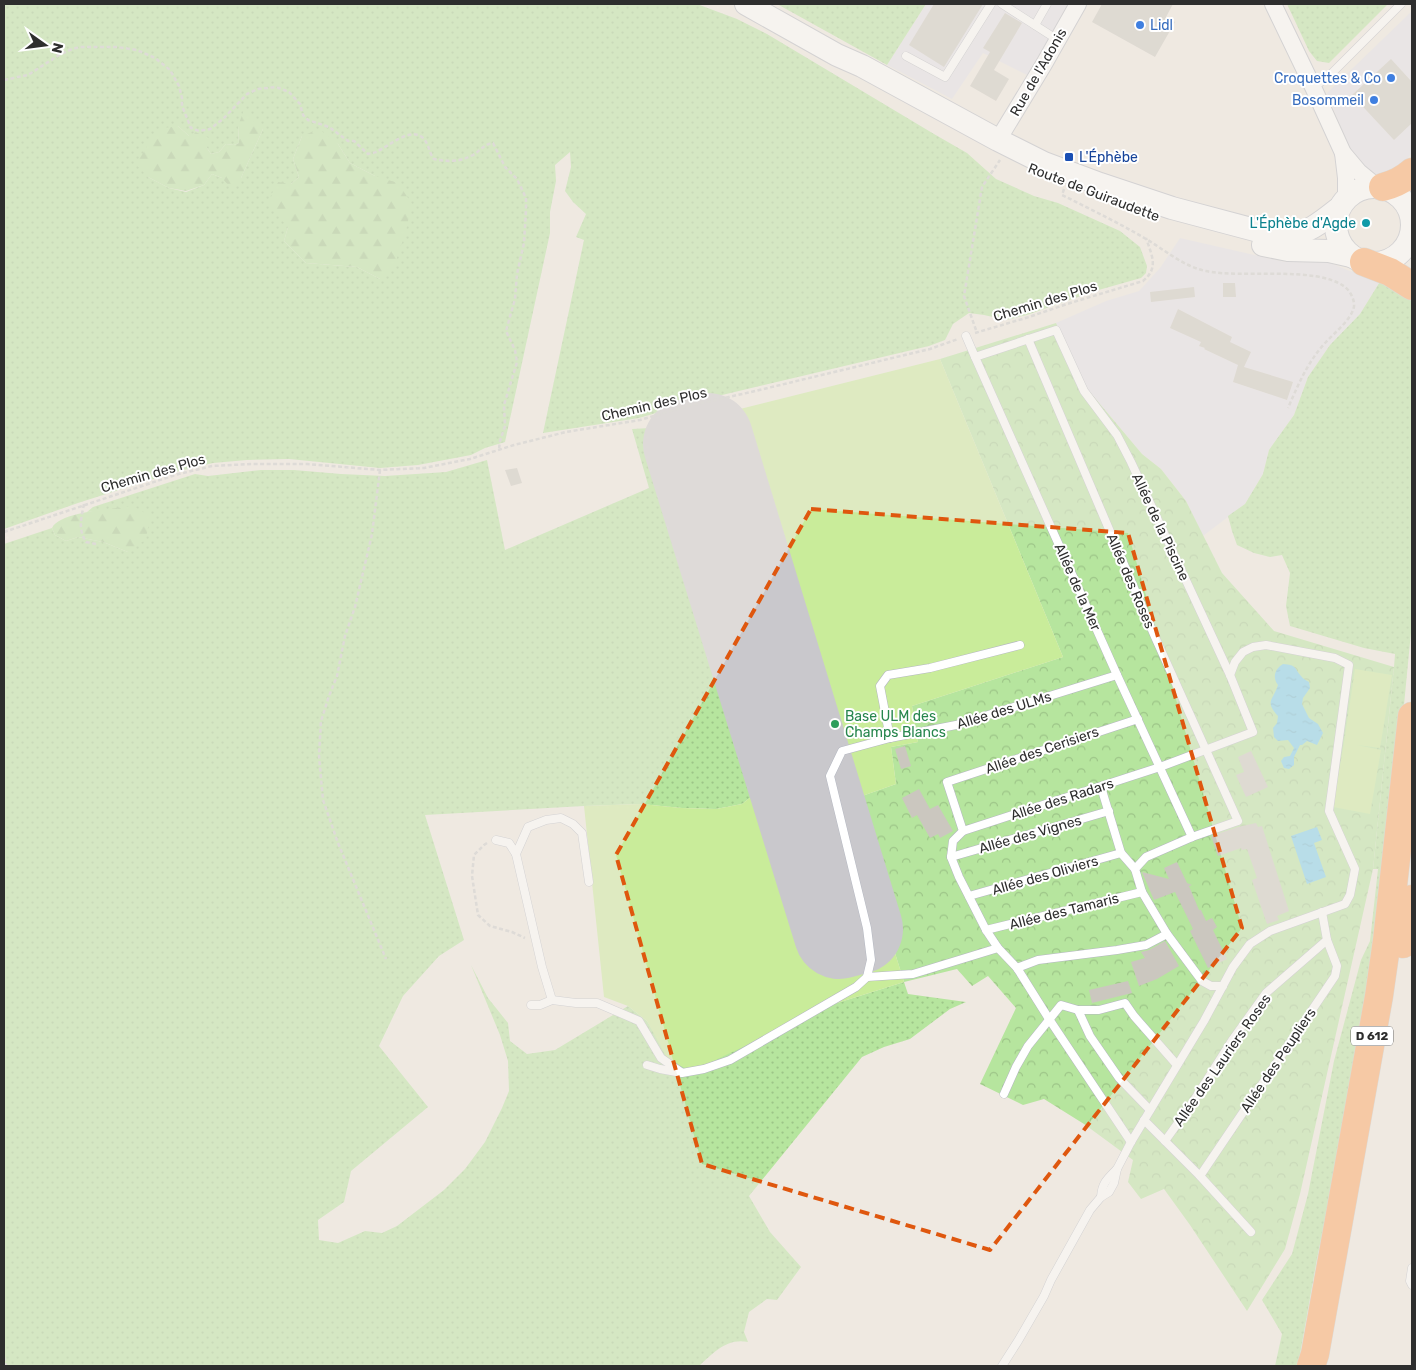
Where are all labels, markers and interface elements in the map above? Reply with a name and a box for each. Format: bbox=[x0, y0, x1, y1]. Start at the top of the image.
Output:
place label: Lidl bbox=[1150, 17, 1173, 34]
marker: Lidl bbox=[1134, 19, 1146, 31]
north arrow bbox=[20, 20, 70, 70]
street label: Rue de l'Adonis bbox=[1006, 25, 1070, 119]
text: N bbox=[48, 41, 67, 55]
place label: Croquettes & Co bbox=[1274, 70, 1381, 87]
marker: Croquettes & Co bbox=[1385, 72, 1397, 84]
place label: Bosommeil bbox=[1292, 92, 1364, 109]
marker: Bosommeil bbox=[1368, 94, 1380, 106]
place label: L'Éphèbe bbox=[1079, 148, 1138, 166]
marker: L'Éphèbe bbox=[1063, 151, 1075, 163]
street label: Route de Guiraudette bbox=[1026, 160, 1162, 225]
place label: L'Éphèbe d'Agde bbox=[1249, 214, 1356, 232]
marker: L'Éphèbe d'Agde bbox=[1360, 217, 1372, 229]
street label: Chemin des Plos bbox=[991, 278, 1099, 325]
street label: Chemin des Plos bbox=[600, 384, 709, 425]
street label: Chemin des Plos bbox=[99, 450, 207, 497]
street label: Allée de la Piscine bbox=[1128, 471, 1193, 584]
street label: Allée des Roses bbox=[1103, 531, 1158, 631]
street label: Allée de la Mer bbox=[1051, 541, 1105, 634]
street label: Allée des ULMs bbox=[955, 688, 1053, 733]
place label: Base ULM des Champs Blancs bbox=[845, 708, 946, 741]
marker: Base ULM des Champs Blancs bbox=[829, 718, 841, 730]
street label: Allée des Cerisiers bbox=[983, 723, 1101, 778]
street label: Allée des Radars bbox=[1008, 775, 1116, 824]
street label: Allée des Vignes bbox=[977, 812, 1083, 857]
street label: Allée des Oliviers bbox=[990, 852, 1100, 899]
street label: Allée des Tamaris bbox=[1008, 890, 1121, 933]
street label: Allée des Lauriers Roses bbox=[1170, 991, 1275, 1130]
street label: Allée des Peupliers bbox=[1237, 1005, 1320, 1116]
road number: D 612 bbox=[1351, 1026, 1393, 1046]

